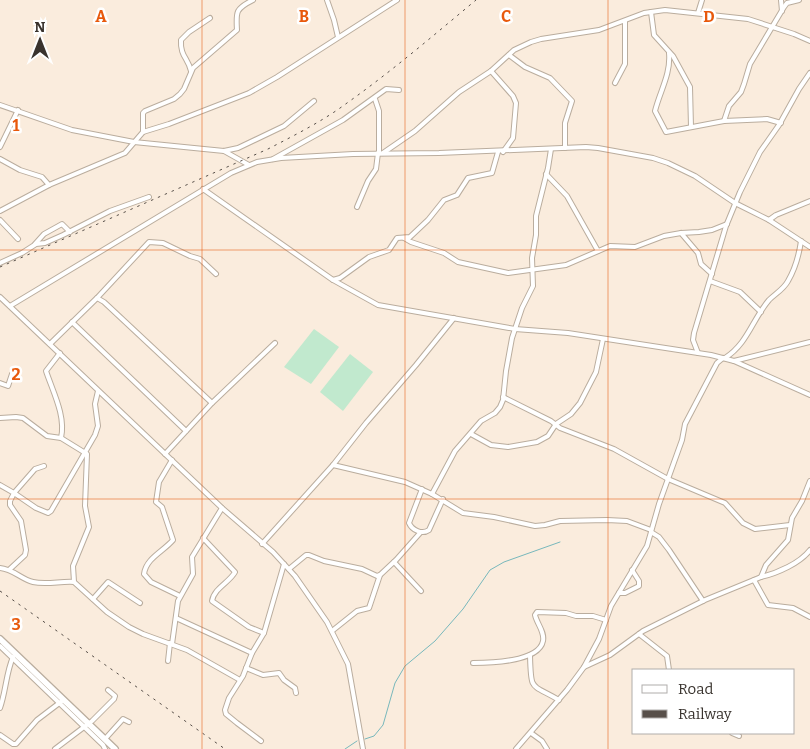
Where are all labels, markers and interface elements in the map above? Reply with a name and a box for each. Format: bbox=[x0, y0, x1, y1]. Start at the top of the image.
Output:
text: A bbox=[95, 7, 107, 26]
text: B bbox=[299, 7, 309, 26]
text: C bbox=[501, 7, 511, 26]
text: D bbox=[703, 7, 715, 26]
north arrow bbox=[15, 15, 65, 65]
text: N bbox=[35, 19, 46, 36]
text: 1 bbox=[13, 116, 20, 135]
text: 2 bbox=[11, 365, 21, 384]
text: 3 bbox=[11, 615, 21, 634]
legend bbox=[632, 669, 795, 734]
text: Road bbox=[678, 680, 713, 698]
text: Railway bbox=[678, 705, 732, 723]

